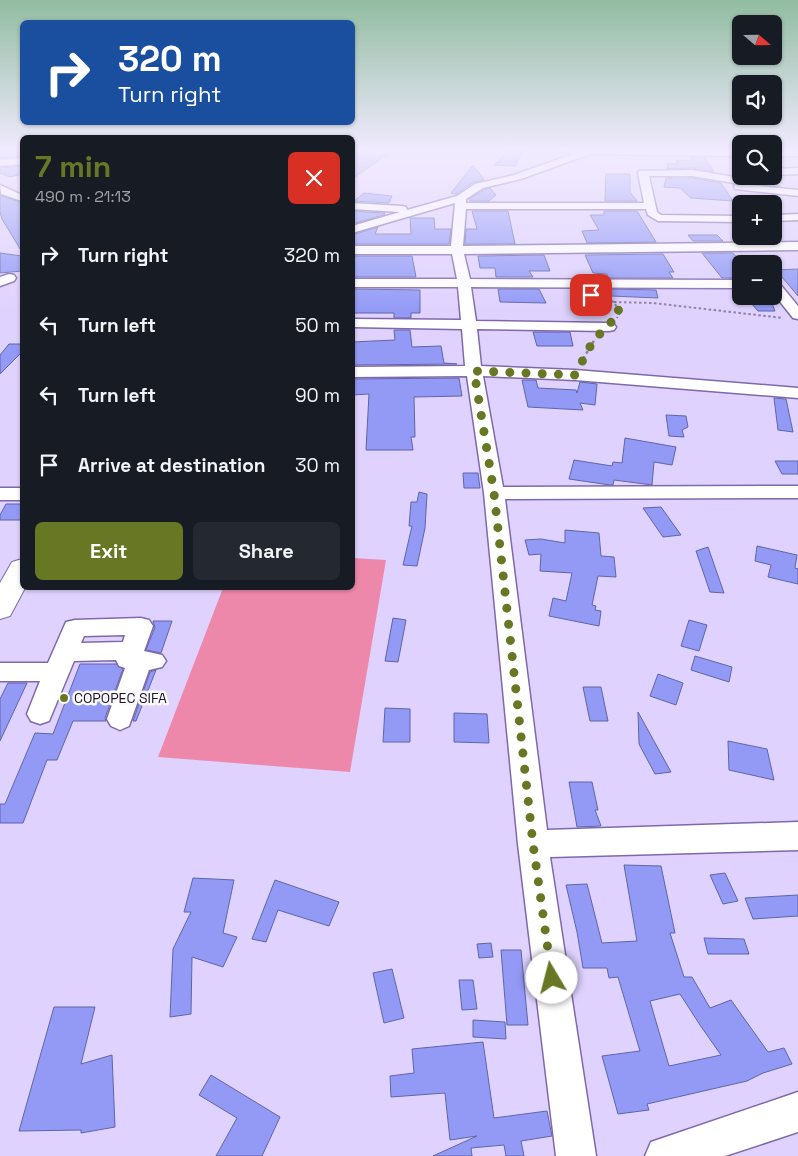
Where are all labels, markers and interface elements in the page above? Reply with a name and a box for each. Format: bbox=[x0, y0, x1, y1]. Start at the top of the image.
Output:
north arrow bbox=[732, 15, 782, 65]
map controls bbox=[732, 15, 782, 305]
text: 320 m bbox=[118, 37, 222, 81]
icon: right bbox=[35, 40, 100, 105]
button: sound bbox=[732, 75, 782, 125]
text: Turn right bbox=[118, 80, 221, 108]
button: search bbox=[732, 135, 782, 185]
text: 7 min bbox=[35, 147, 111, 186]
button: close bbox=[288, 152, 340, 204]
text: 490 m · 21:13 bbox=[35, 186, 131, 207]
button: + bbox=[732, 195, 782, 245]
icon: right bbox=[35, 241, 63, 269]
text: Turn right bbox=[78, 243, 168, 268]
text: 320 m bbox=[284, 243, 340, 268]
button: − bbox=[732, 255, 782, 305]
pin bbox=[570, 274, 612, 316]
icon: arrive bbox=[577, 281, 605, 309]
icon: left bbox=[35, 311, 63, 339]
text: Turn left bbox=[78, 313, 156, 338]
text: 50 m bbox=[295, 313, 340, 338]
icon: left bbox=[35, 381, 63, 409]
text: Turn left bbox=[78, 383, 156, 408]
text: 90 m bbox=[295, 383, 340, 408]
icon: arrive bbox=[35, 451, 63, 479]
text: Arrive at destination bbox=[78, 453, 266, 478]
text: 30 m bbox=[295, 453, 340, 478]
button: Exit bbox=[35, 522, 183, 580]
button: Share bbox=[193, 522, 340, 580]
place label: COPOPEC SIFA bbox=[74, 689, 167, 707]
marker: COPOPEC SIFA bbox=[58, 692, 70, 704]
position arrow bbox=[525, 951, 577, 1003]

